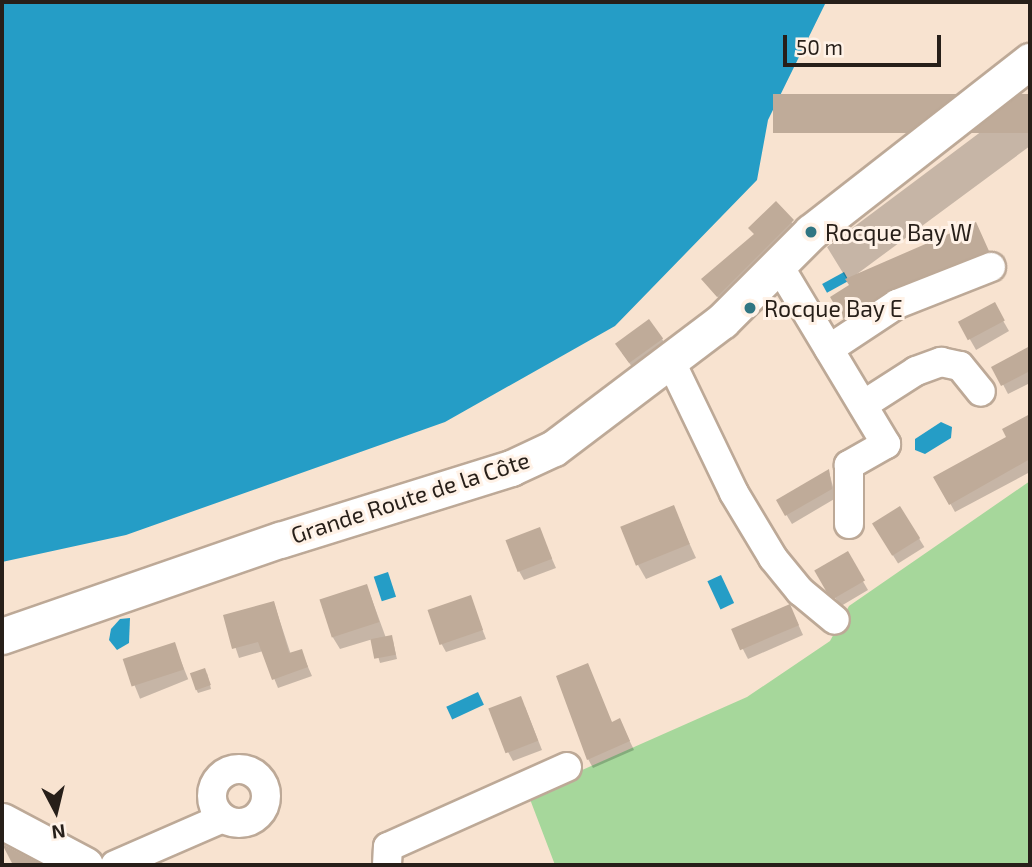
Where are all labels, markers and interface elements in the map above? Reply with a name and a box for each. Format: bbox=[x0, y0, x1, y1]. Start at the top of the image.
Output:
scale bar bbox=[787, 21, 944, 65]
text: 50 m bbox=[796, 34, 843, 59]
place label: Rocque Bay W bbox=[825, 218, 973, 246]
marker: Rocque Bay W bbox=[803, 224, 819, 240]
place label: Rocque Bay E bbox=[764, 294, 903, 322]
marker: Rocque Bay E bbox=[742, 300, 758, 316]
street label: Grande Route de la Côte bbox=[287, 445, 533, 549]
north arrow bbox=[21, 776, 91, 846]
text: N bbox=[50, 820, 67, 845]

